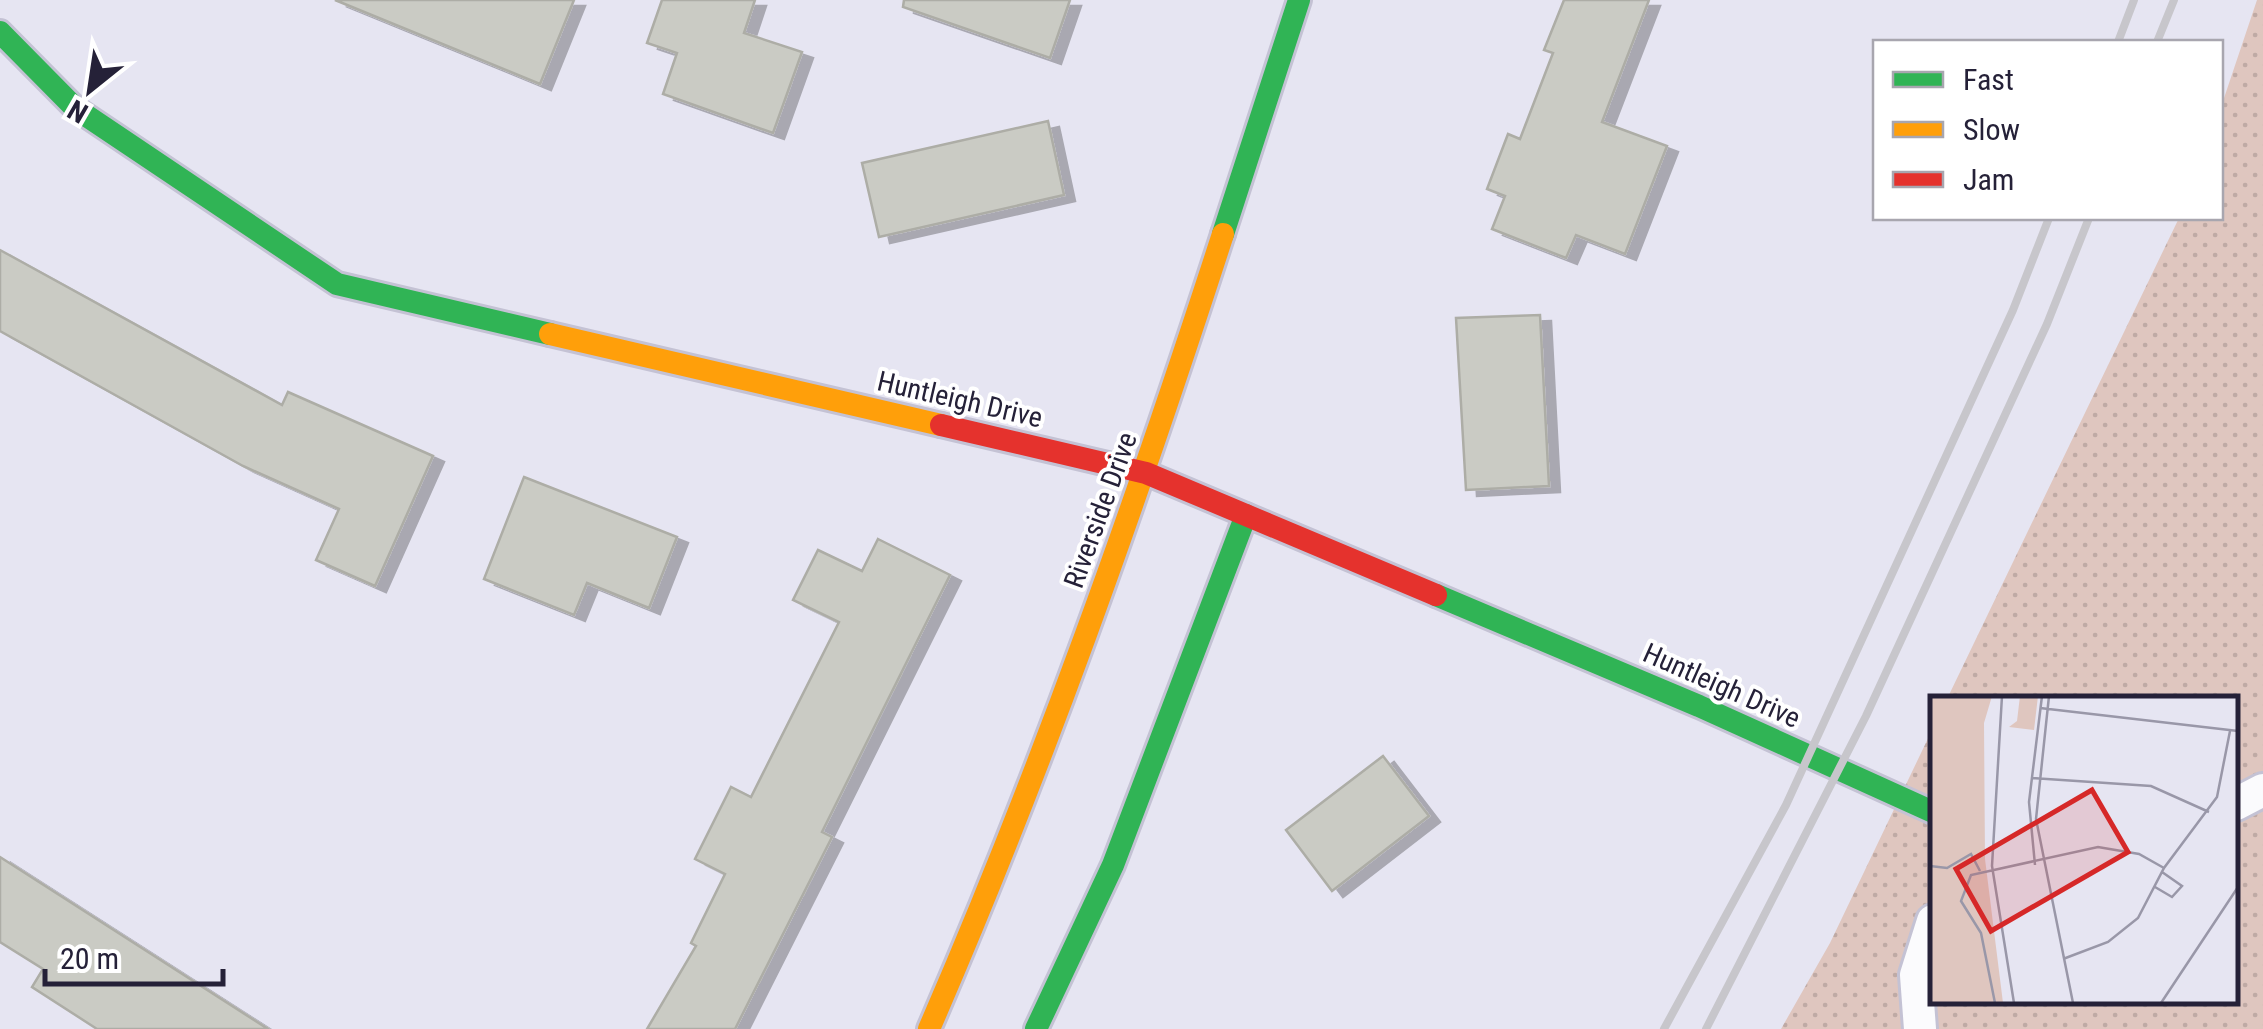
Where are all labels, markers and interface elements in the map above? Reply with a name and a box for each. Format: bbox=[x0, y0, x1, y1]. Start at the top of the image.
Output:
north arrow bbox=[40, 40, 140, 140]
legend bbox=[1873, 40, 2223, 220]
text: Fast bbox=[1963, 62, 2014, 97]
text: N bbox=[62, 93, 93, 130]
text: Slow bbox=[1963, 112, 2020, 147]
text: Jam bbox=[1963, 162, 2014, 197]
street label: Huntleigh Drive bbox=[874, 364, 1046, 434]
street label: Riverside Drive bbox=[1057, 428, 1144, 593]
street label: Huntleigh Drive bbox=[1638, 636, 1805, 735]
inset map bbox=[1930, 696, 2238, 1004]
scale bar bbox=[45, 924, 222, 986]
text: 20 m bbox=[60, 941, 119, 976]

